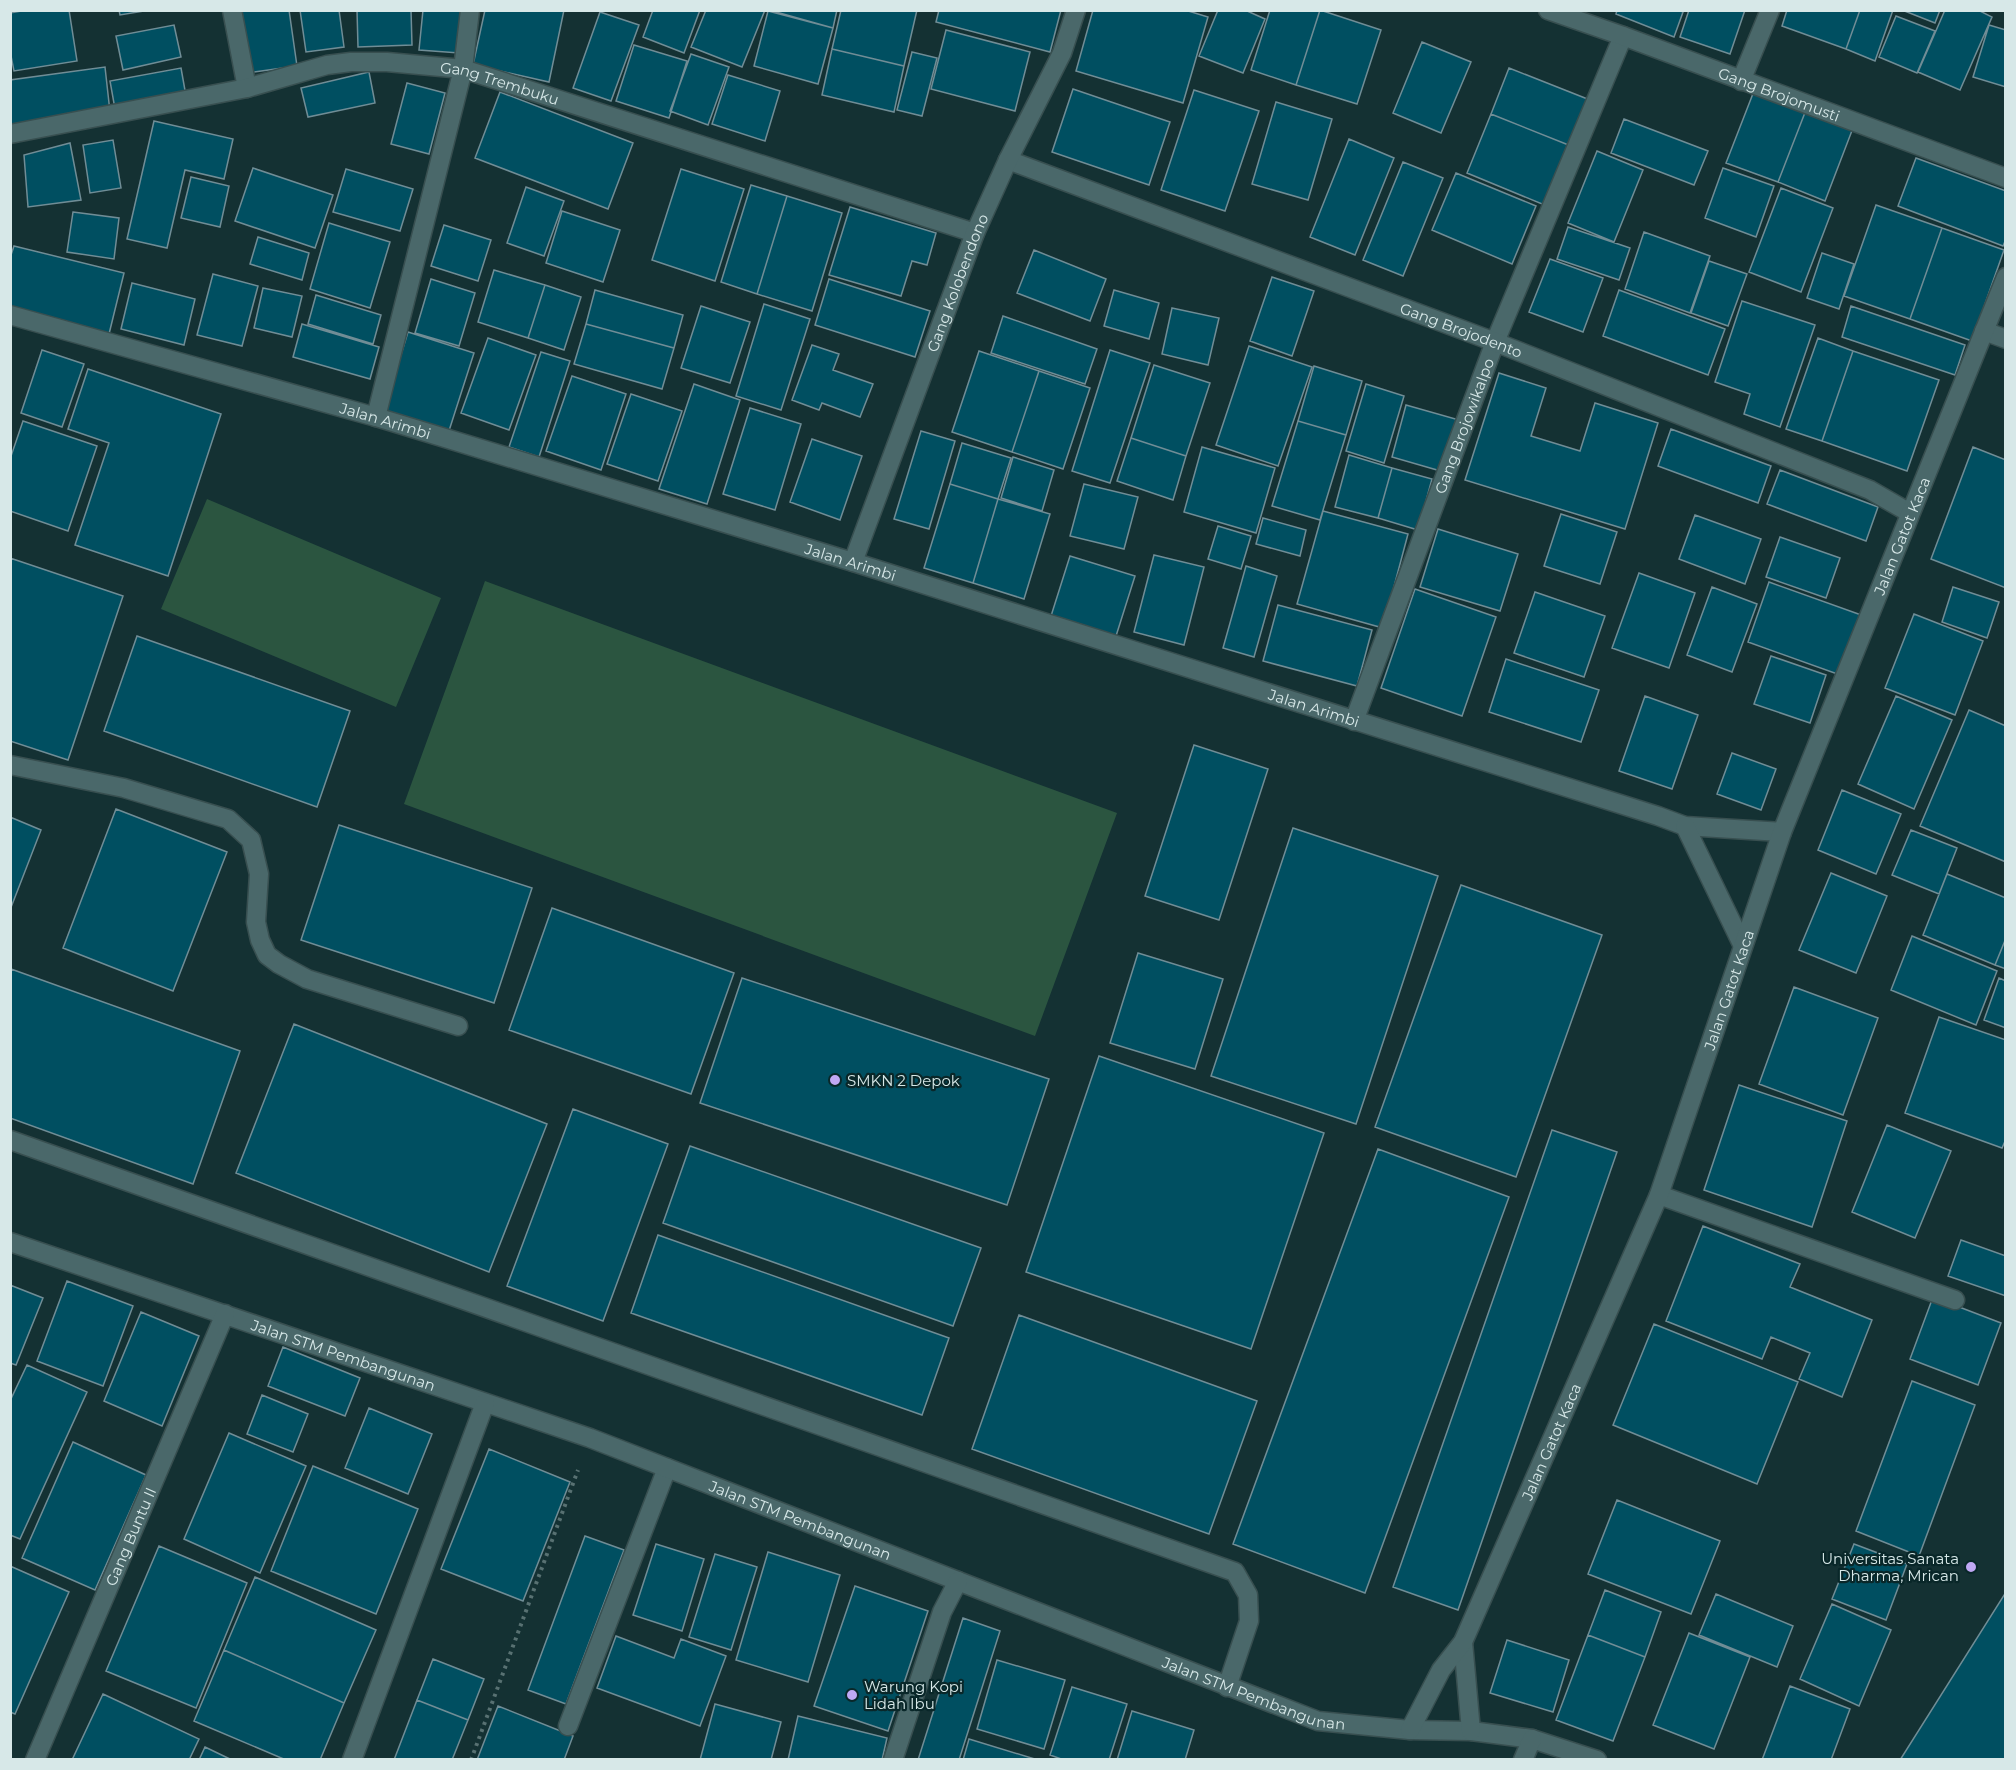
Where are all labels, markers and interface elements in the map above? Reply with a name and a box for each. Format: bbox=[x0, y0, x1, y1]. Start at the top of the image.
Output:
street label: Gang Trembuku bbox=[439, 57, 562, 109]
street label: Gang Brojomusti bbox=[1716, 63, 1843, 125]
street label: Gang Kolobendono bbox=[922, 211, 992, 355]
street label: Gang Brojodento bbox=[1397, 298, 1525, 361]
street label: Gang Brojowikalpo bbox=[1430, 355, 1498, 496]
street label: Jalan Arimbi bbox=[337, 398, 433, 443]
street label: Jalan Gatot Kaca bbox=[1869, 474, 1934, 598]
street label: Jalan Arimbi bbox=[802, 538, 898, 584]
street label: Jalan Arimbi bbox=[1265, 684, 1362, 731]
street label: Jalan Gatot Kaca bbox=[1699, 927, 1758, 1053]
place label: SMKN 2 Depok bbox=[847, 1071, 960, 1090]
marker: SMKN 2 Depok bbox=[828, 1073, 842, 1087]
street label: Jalan STM Pembangunan bbox=[248, 1314, 438, 1395]
street label: Jalan Gatot Kaca bbox=[1517, 1380, 1585, 1504]
street label: Jalan STM Pembangunan bbox=[706, 1476, 894, 1564]
street label: Gang Buntu II bbox=[101, 1484, 160, 1589]
place label: Universitas Sanata Dharma, Mrican bbox=[1821, 1549, 1959, 1585]
marker: Universitas Sanata Dharma, Mrican bbox=[1964, 1560, 1978, 1574]
street label: Jalan STM Pembangunan bbox=[1159, 1652, 1346, 1733]
place label: Warung Kopi Lidah Ibu bbox=[864, 1677, 963, 1713]
marker: Warung Kopi Lidah Ibu bbox=[845, 1688, 859, 1702]

